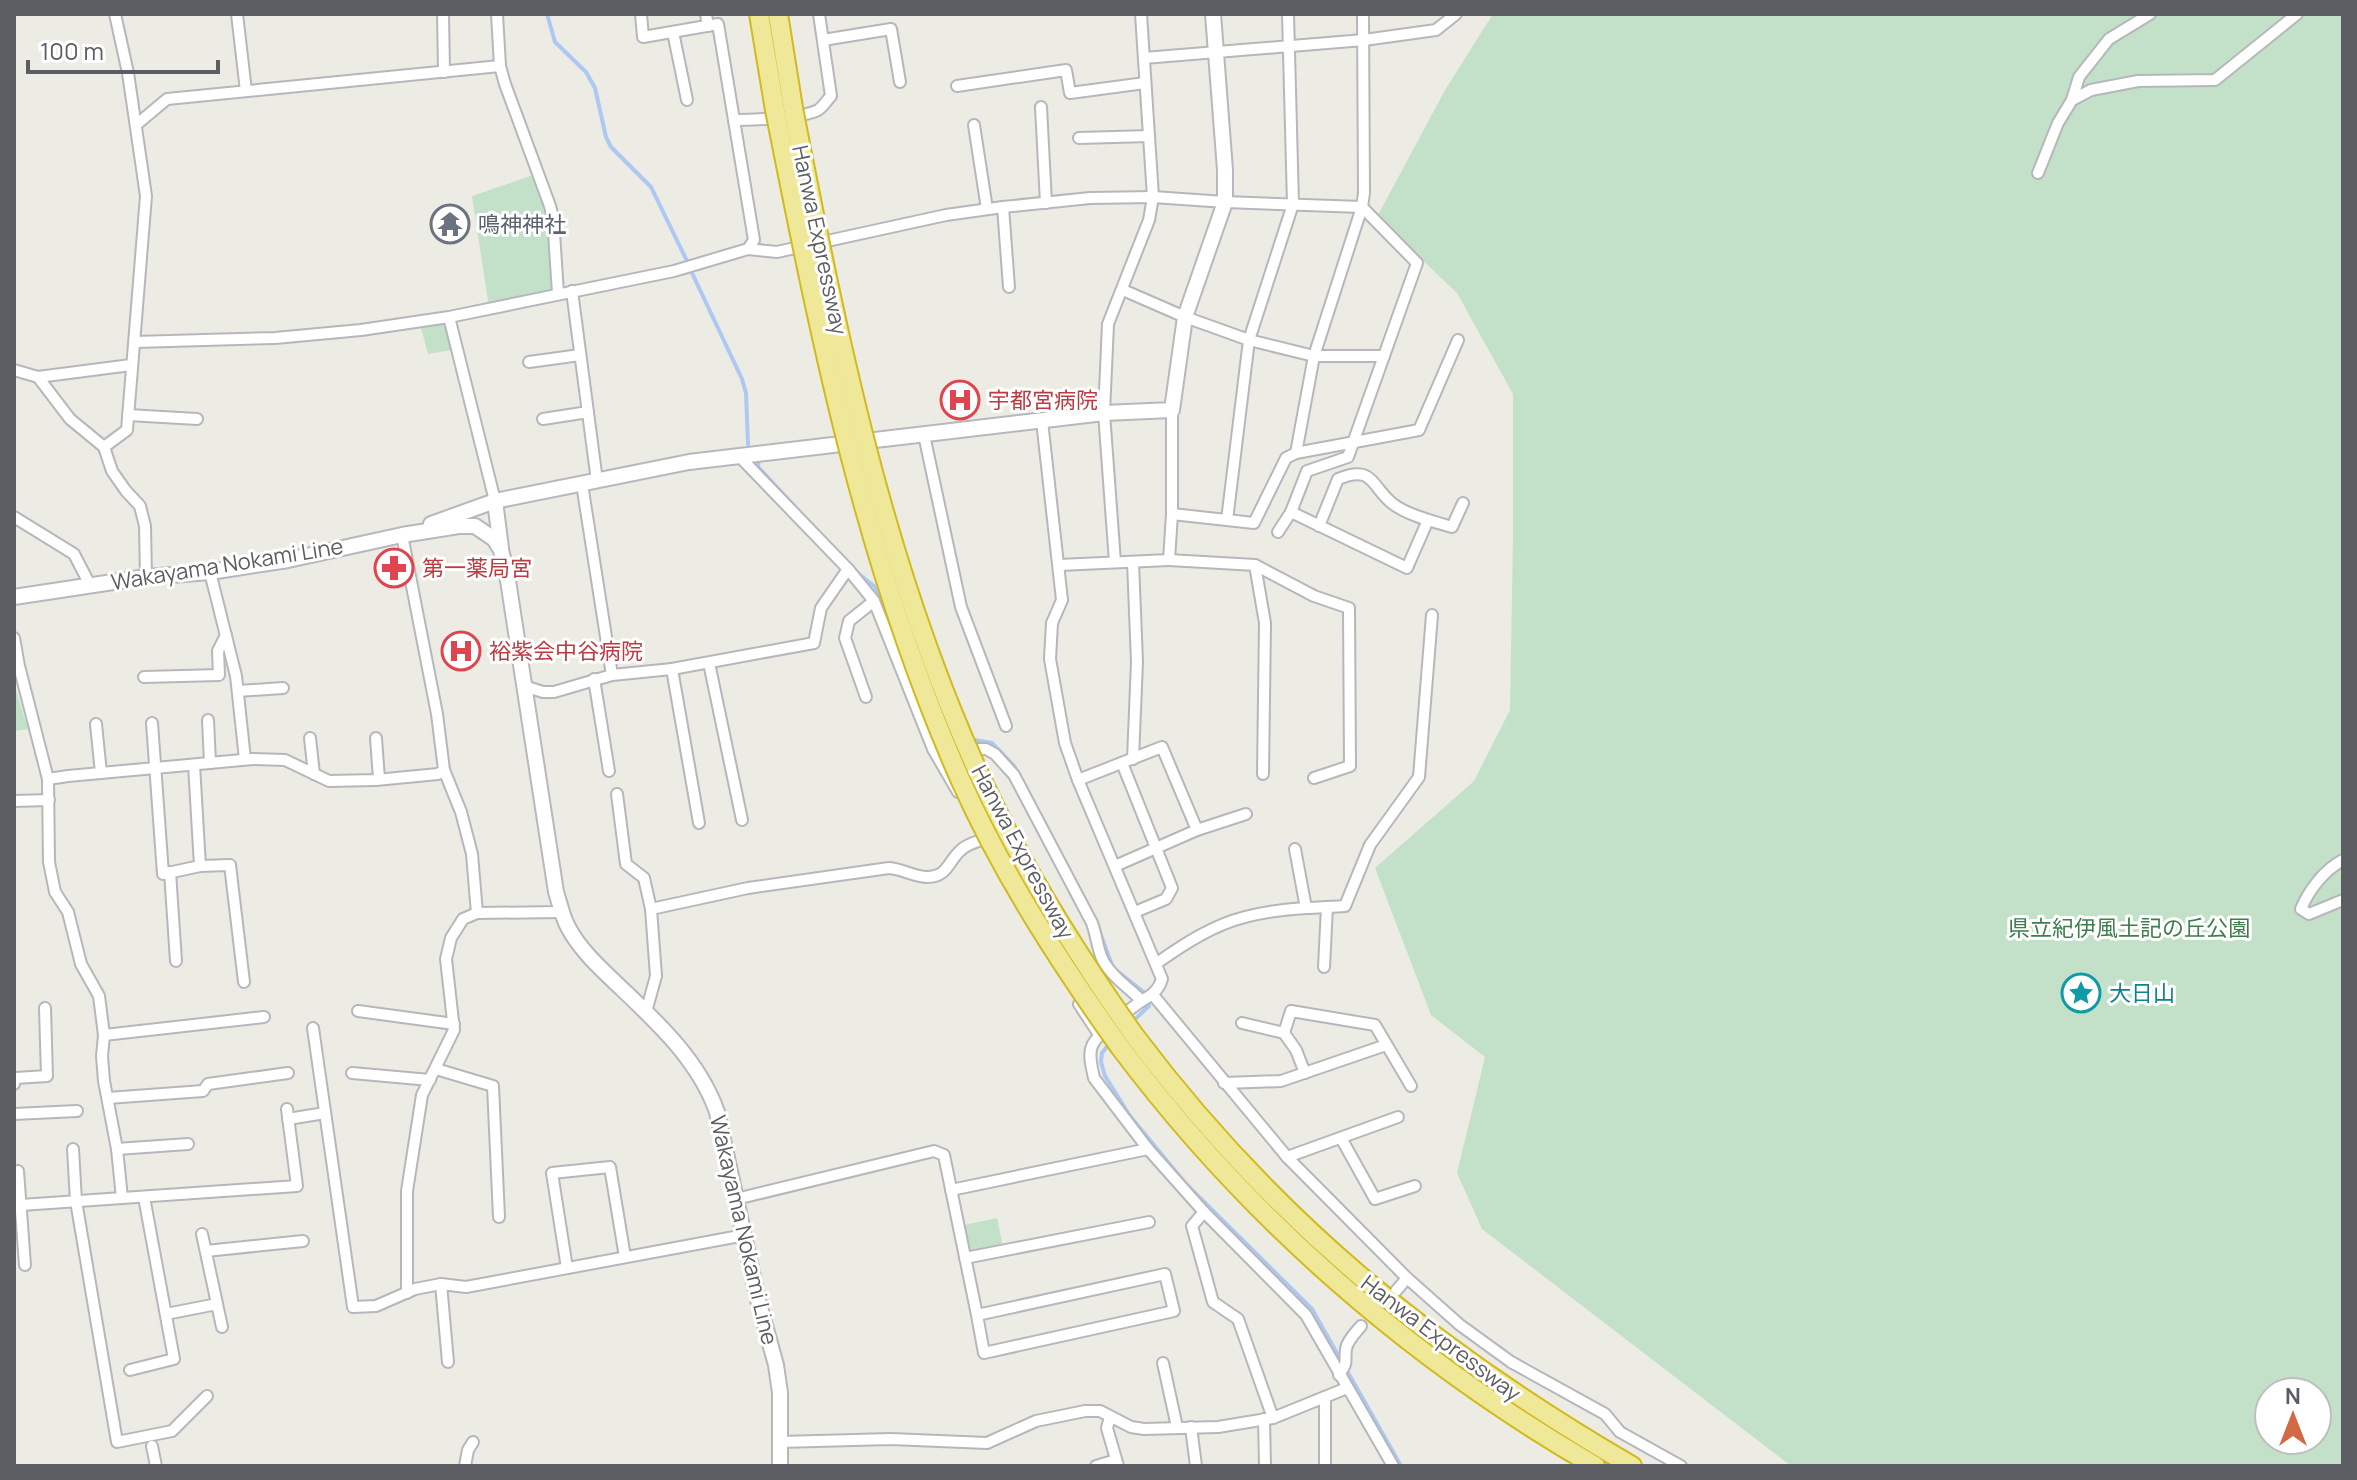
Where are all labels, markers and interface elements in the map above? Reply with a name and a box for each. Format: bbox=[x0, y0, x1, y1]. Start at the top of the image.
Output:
scale bar bbox=[28, 24, 218, 74]
text: 100 m bbox=[40, 34, 104, 67]
street label: Hanwa Expressway bbox=[785, 142, 855, 338]
temple icon: 鳴神神社 bbox=[429, 203, 471, 245]
place label: 鳴神神社 bbox=[478, 209, 566, 239]
hospital icon: 宇都宮病院 bbox=[939, 379, 981, 421]
place label: 宇都宮病院 bbox=[988, 385, 1098, 415]
street label: Wakayama Nokami Line bbox=[109, 531, 345, 597]
pharmacy icon: 第一薬局宮 bbox=[373, 547, 415, 589]
place label: 第一薬局宮 bbox=[422, 553, 532, 583]
hospital icon: 裕紫会中谷病院 bbox=[440, 630, 482, 672]
place label: 裕紫会中谷病院 bbox=[489, 636, 643, 666]
street label: Hanwa Expressway bbox=[964, 760, 1082, 945]
park label: 県立紀伊風土記の丘公園 bbox=[2008, 913, 2250, 943]
place icon: 大日山 bbox=[2060, 972, 2102, 1014]
place label: 大日山 bbox=[2109, 978, 2175, 1008]
street label: Wakayama Nokami Line bbox=[703, 1112, 785, 1348]
street label: Hanwa Expressway bbox=[1355, 1268, 1527, 1408]
north arrow bbox=[2253, 1376, 2333, 1456]
text: N bbox=[2285, 1381, 2301, 1411]

